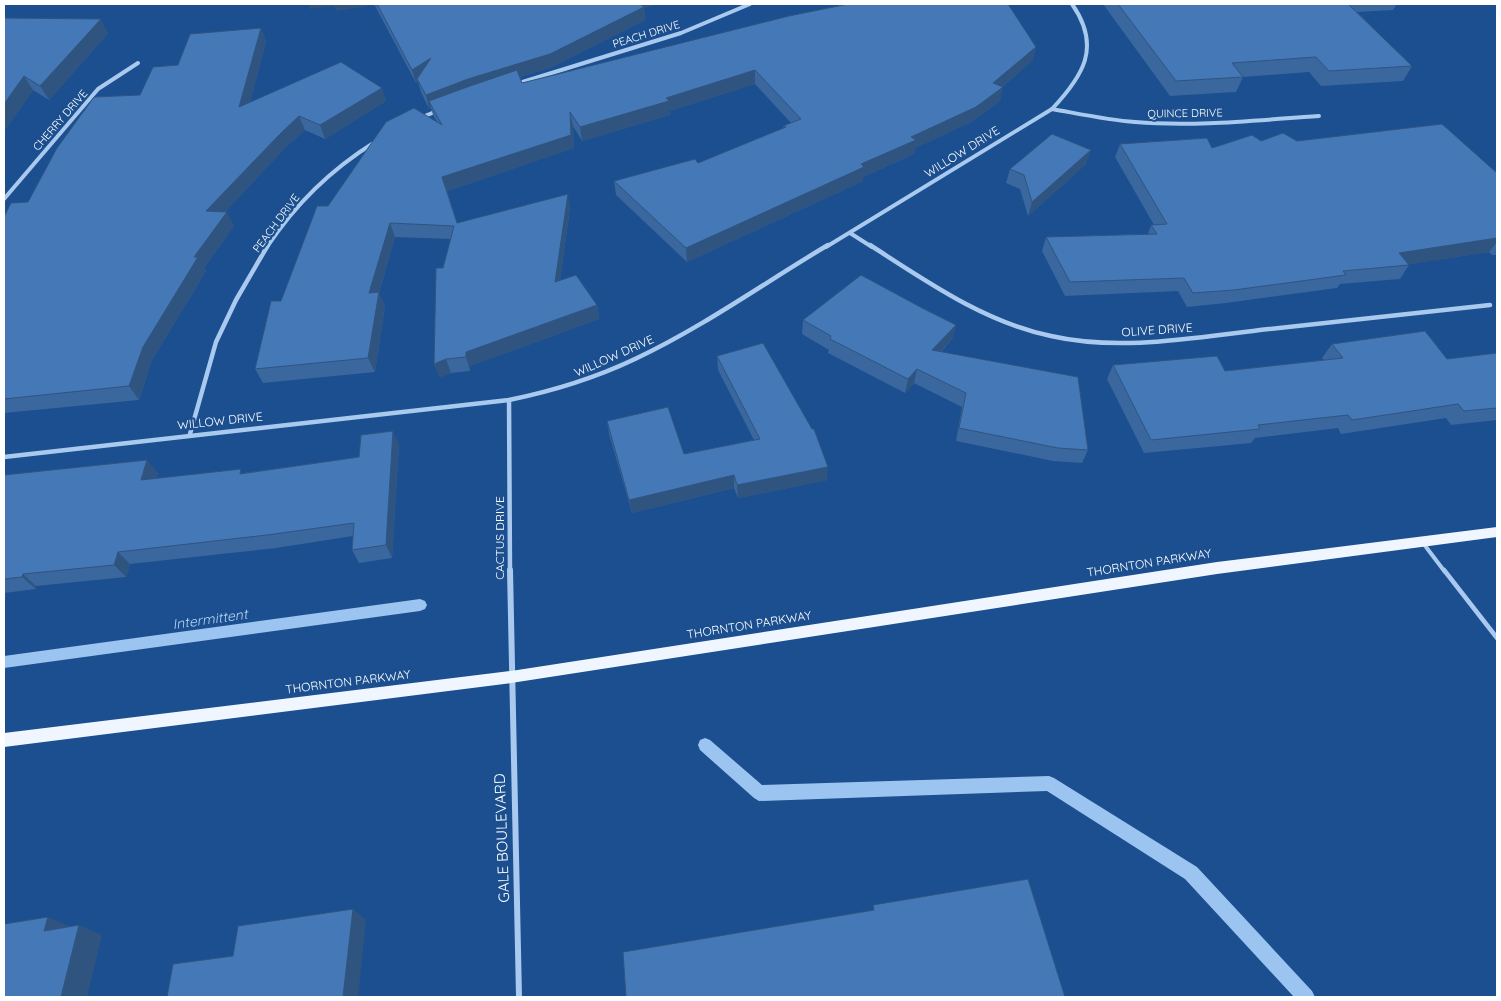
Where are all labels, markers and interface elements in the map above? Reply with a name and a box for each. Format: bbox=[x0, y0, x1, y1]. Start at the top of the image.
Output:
street label: PEACH DRIVE bbox=[611, 17, 681, 51]
street label: CHERRY DRIVE bbox=[30, 86, 90, 154]
street label: QUINCE DRIVE bbox=[1147, 105, 1223, 121]
street label: WILLOW DRIVE bbox=[921, 122, 1002, 181]
street label: PEACH DRIVE bbox=[249, 191, 303, 255]
street label: OLIVE DRIVE bbox=[1121, 320, 1193, 339]
street label: WILLOW DRIVE bbox=[572, 331, 656, 380]
street label: WILLOW DRIVE bbox=[177, 409, 264, 432]
street label: CACTUS DRIVE bbox=[492, 496, 507, 580]
street label: THORNTON PARKWAY bbox=[1086, 545, 1213, 580]
water label: Intermittent bbox=[171, 605, 251, 633]
street label: THORNTON PARKWAY bbox=[686, 607, 813, 642]
street label: THORNTON PARKWAY bbox=[285, 666, 412, 697]
street label: GALE BOULEVARD bbox=[490, 773, 513, 903]

